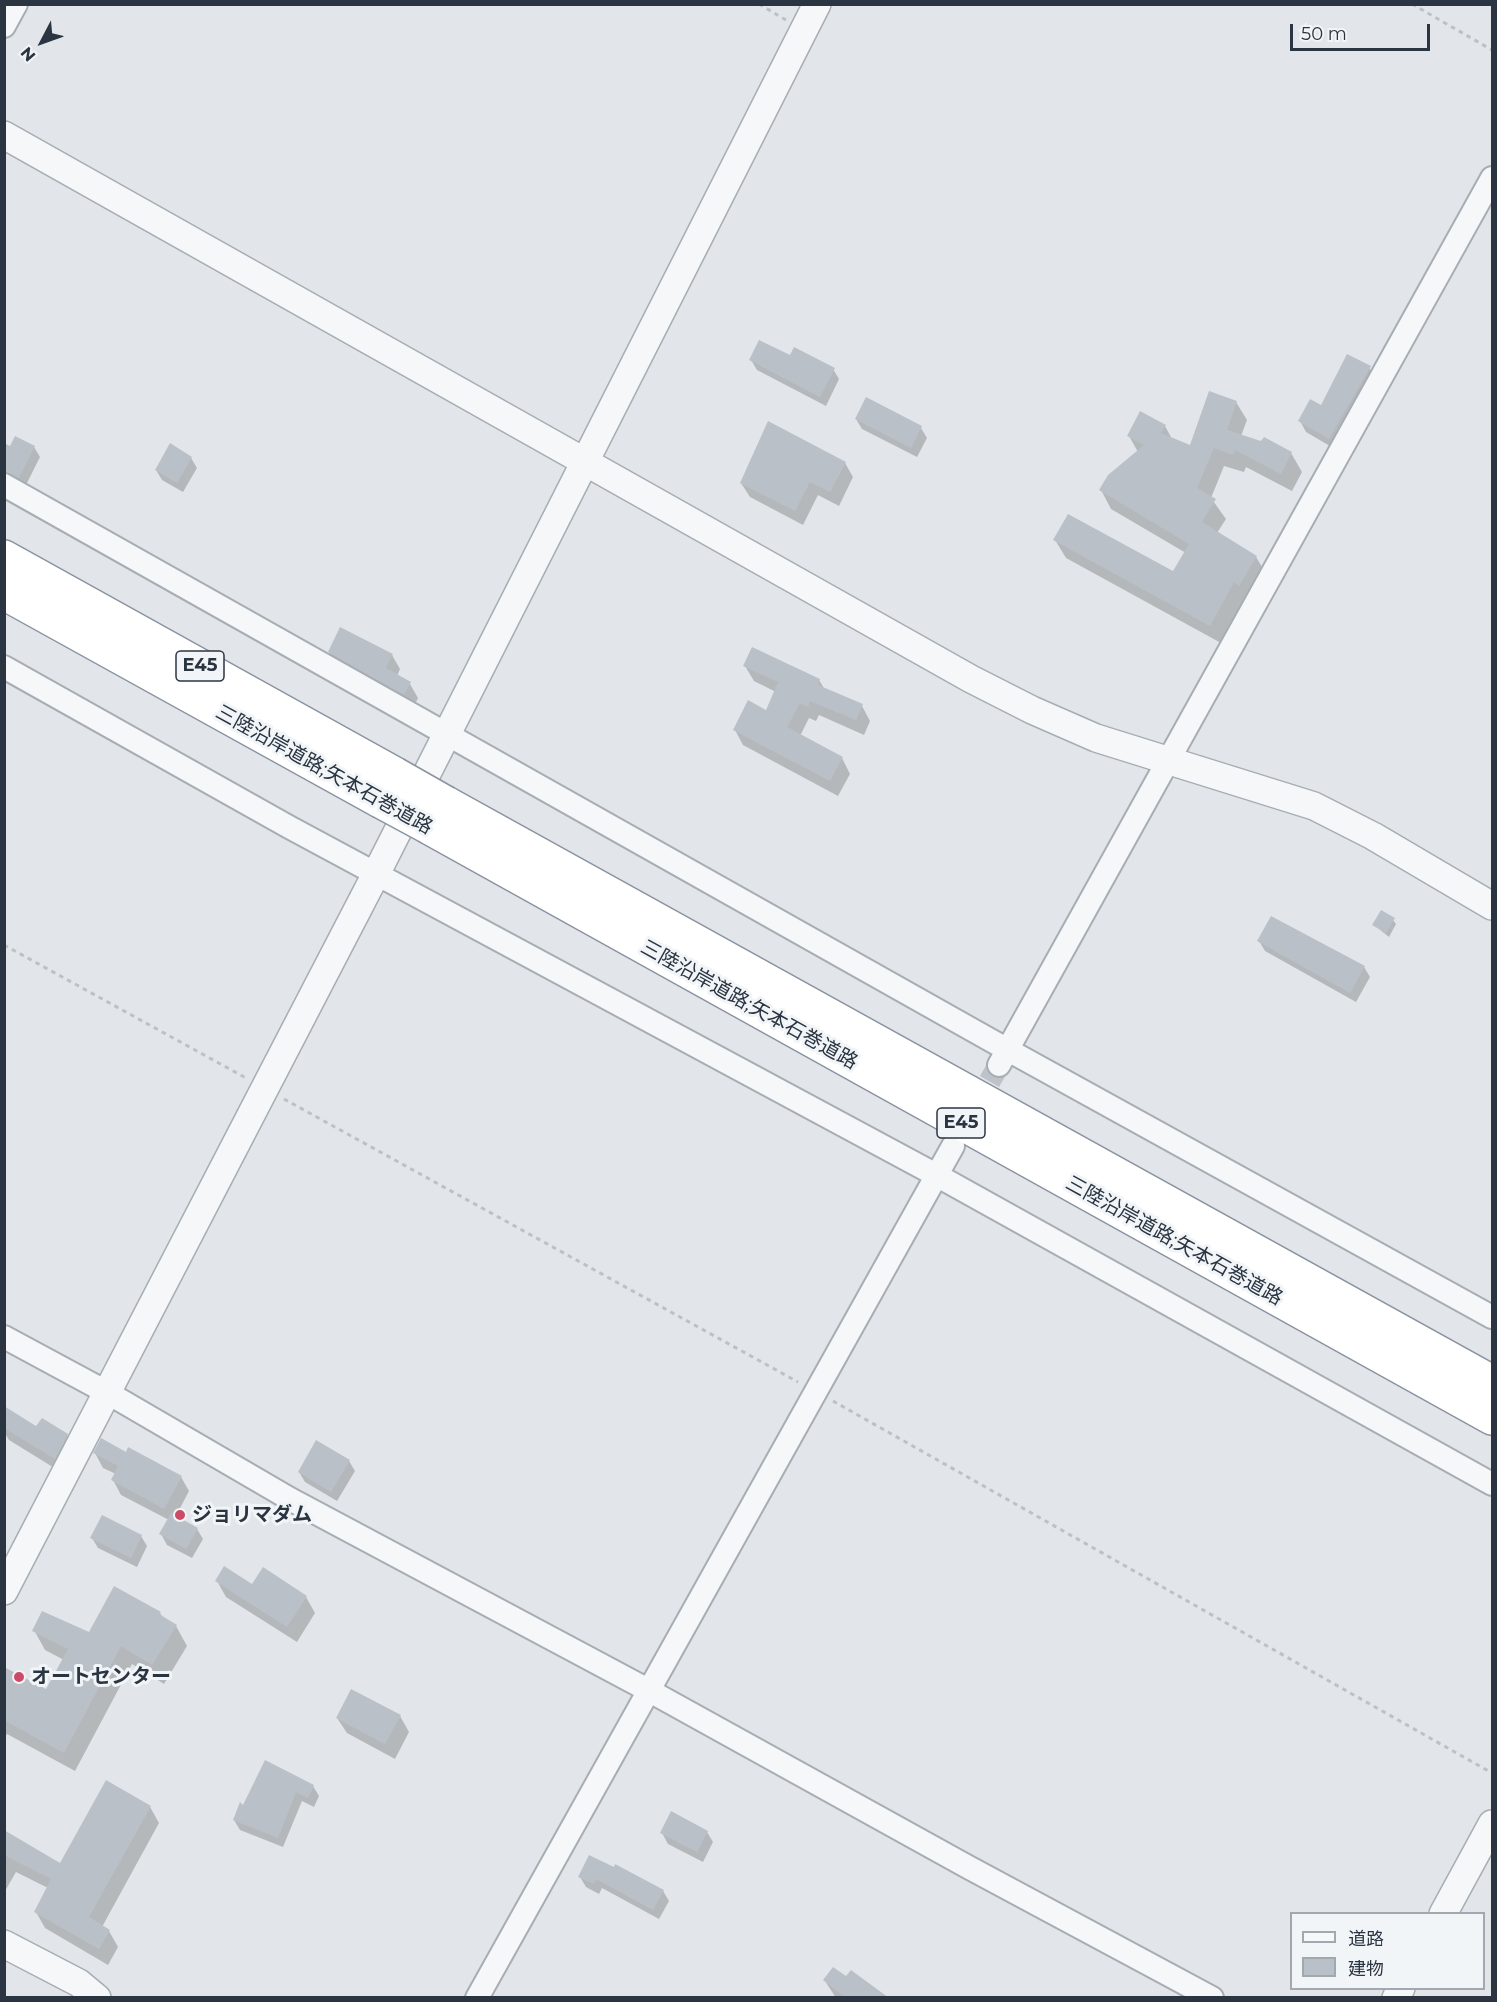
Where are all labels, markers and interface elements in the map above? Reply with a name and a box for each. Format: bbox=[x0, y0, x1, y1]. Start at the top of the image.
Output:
north arrow bbox=[12, 12, 72, 72]
scale bar bbox=[1293, 12, 1432, 50]
text: 50 m bbox=[1301, 23, 1347, 45]
text: N bbox=[17, 43, 39, 65]
road number: E45 bbox=[176, 651, 224, 681]
street label: 三陸沿岸道路;矢本石巻道路 bbox=[211, 700, 437, 840]
street label: 三陸沿岸道路;矢本石巻道路 bbox=[636, 935, 862, 1075]
road number: E45 bbox=[937, 1108, 985, 1138]
street label: 三陸沿岸道路;矢本石巻道路 bbox=[1061, 1171, 1287, 1311]
place label: ジョリマダム bbox=[192, 1503, 312, 1527]
marker: ジョリマダム bbox=[173, 1508, 187, 1522]
place label: オートセンター bbox=[31, 1665, 171, 1689]
marker: オートセンター bbox=[12, 1670, 26, 1684]
legend bbox=[1290, 1912, 1485, 1990]
text: 道路 bbox=[1348, 1928, 1384, 1950]
text: 建物 bbox=[1348, 1958, 1384, 1980]

